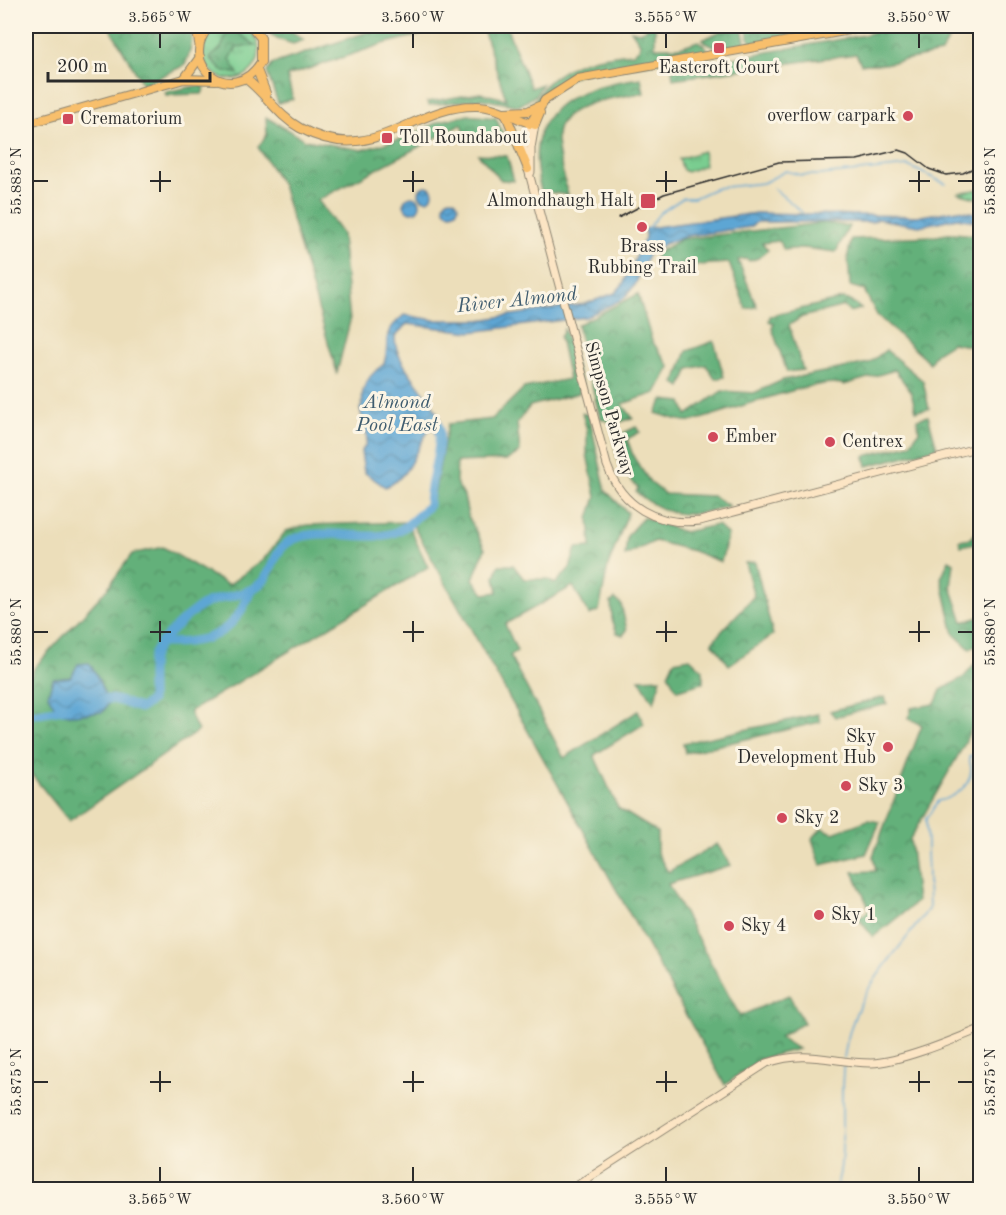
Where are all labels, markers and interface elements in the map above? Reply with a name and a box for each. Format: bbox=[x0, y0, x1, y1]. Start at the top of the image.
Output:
text: 3.565°W bbox=[128, 11, 192, 26]
text: 3.560°W bbox=[381, 11, 445, 26]
text: 3.555°W bbox=[634, 11, 698, 26]
text: 3.550°W bbox=[887, 11, 951, 26]
marker: Eastcroft Court bbox=[712, 41, 726, 55]
scale bar bbox=[48, 45, 210, 83]
text: 200 m bbox=[57, 58, 108, 76]
place label: Eastcroft Court bbox=[658, 59, 780, 77]
place label: overflow carpark bbox=[767, 107, 896, 125]
marker: overflow carpark bbox=[901, 109, 915, 123]
place label: Crematorium bbox=[80, 110, 182, 128]
marker: Crematorium bbox=[61, 112, 75, 126]
place label: Toll Roundabout bbox=[399, 129, 528, 147]
marker: Toll Roundabout bbox=[380, 131, 394, 145]
text: 55.885°N bbox=[10, 147, 25, 215]
text: 55.885°N bbox=[984, 147, 999, 215]
place label: Almondhaugh Halt bbox=[486, 192, 634, 210]
marker: Almondhaugh Halt bbox=[639, 192, 657, 210]
marker: Brass Rubbing Trail bbox=[635, 220, 649, 234]
place label: Brass Rubbing Trail bbox=[587, 238, 697, 277]
water label: River Almond bbox=[455, 285, 578, 317]
street label: Simpson Parkway bbox=[581, 339, 637, 479]
water label: Almond Pool East bbox=[355, 393, 439, 436]
place label: Ember bbox=[725, 428, 777, 446]
marker: Ember bbox=[706, 430, 720, 444]
place label: Centrex bbox=[842, 433, 903, 451]
marker: Centrex bbox=[823, 435, 837, 449]
text: 55.880°N bbox=[10, 598, 25, 666]
text: 55.880°N bbox=[984, 598, 999, 666]
place label: Sky Development Hub bbox=[737, 728, 876, 767]
marker: Sky Development Hub bbox=[881, 740, 895, 754]
place label: Sky 3 bbox=[858, 777, 904, 795]
marker: Sky 3 bbox=[839, 779, 853, 793]
place label: Sky 2 bbox=[794, 809, 840, 827]
marker: Sky 2 bbox=[775, 811, 789, 825]
place label: Sky 1 bbox=[831, 906, 877, 924]
marker: Sky 1 bbox=[812, 908, 826, 922]
place label: Sky 4 bbox=[741, 917, 787, 935]
marker: Sky 4 bbox=[722, 919, 736, 933]
text: 55.875°N bbox=[10, 1048, 25, 1116]
text: 55.875°N bbox=[984, 1048, 999, 1116]
text: 3.565°W bbox=[128, 1193, 192, 1208]
text: 3.560°W bbox=[381, 1193, 445, 1208]
text: 3.555°W bbox=[634, 1193, 698, 1208]
text: 3.550°W bbox=[887, 1193, 951, 1208]

